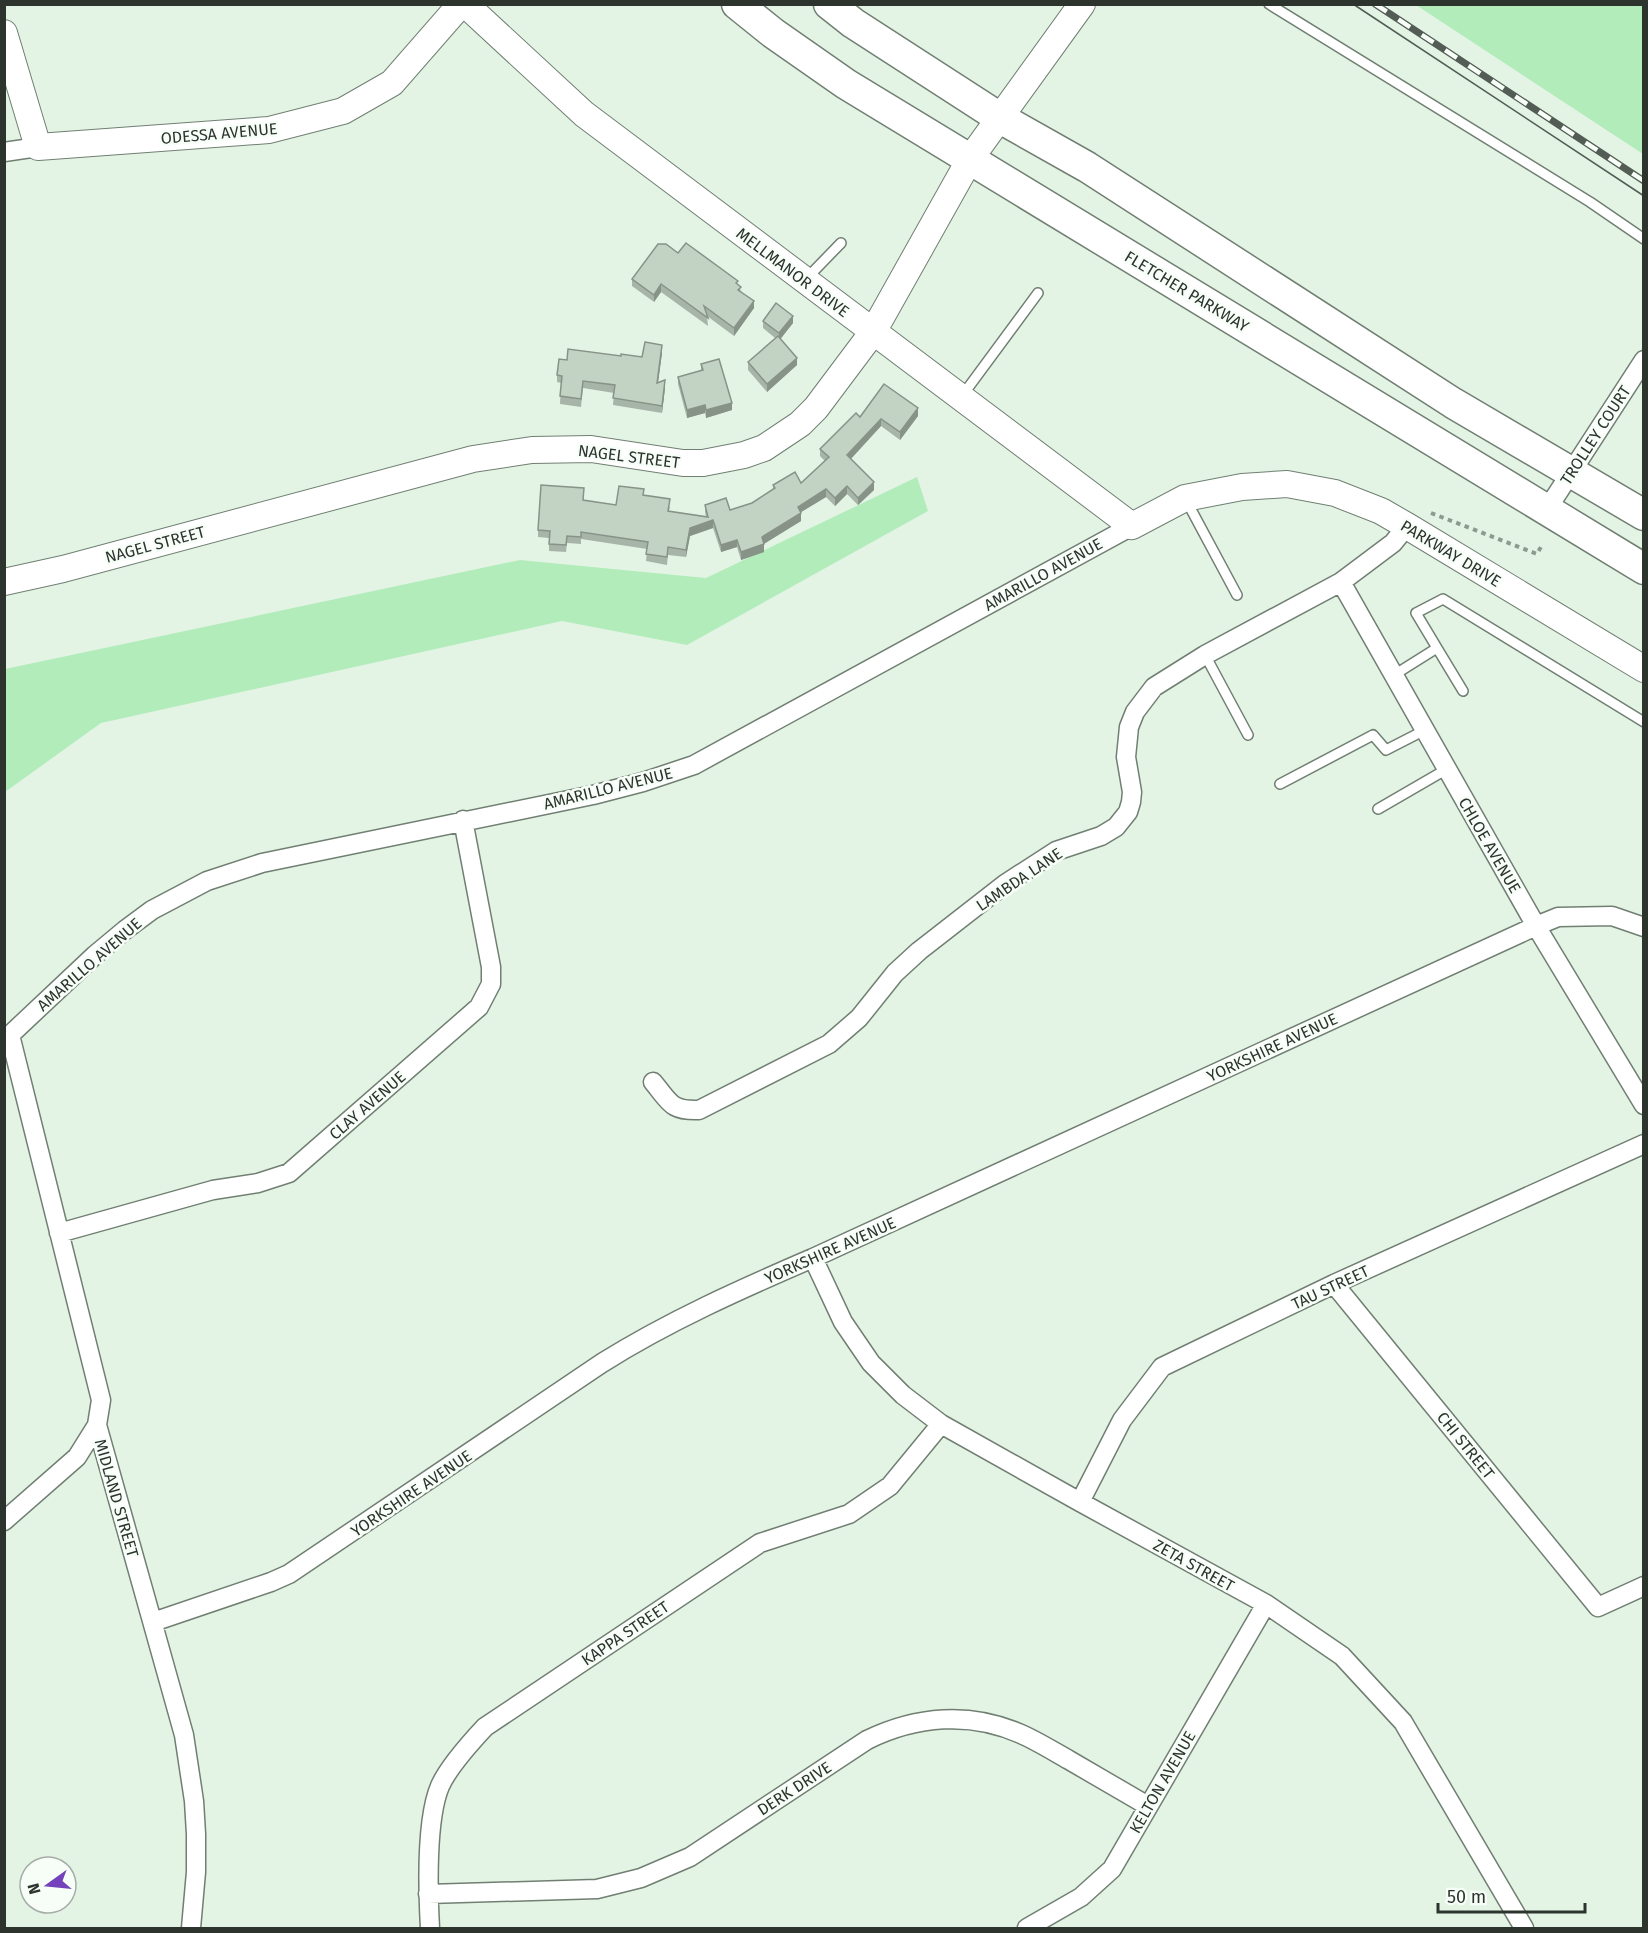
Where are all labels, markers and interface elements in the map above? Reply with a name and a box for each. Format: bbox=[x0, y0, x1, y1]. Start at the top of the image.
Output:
street label: ODESSA AVENUE bbox=[160, 119, 278, 148]
street label: MELLMANOR DRIVE bbox=[732, 224, 853, 321]
street label: FLETCHER PARKWAY bbox=[1121, 247, 1252, 336]
street label: TROLLEY COURT bbox=[1556, 382, 1635, 488]
street label: NAGEL STREET bbox=[577, 441, 682, 472]
street label: PARKWAY DRIVE bbox=[1397, 516, 1504, 591]
street label: NAGEL STREET bbox=[103, 522, 208, 567]
street label: AMARILLO AVENUE bbox=[981, 534, 1106, 615]
street label: AMARILLO AVENUE bbox=[542, 763, 675, 814]
street label: CHLOE AVENUE bbox=[1454, 794, 1525, 897]
street label: LAMBDA LANE bbox=[973, 844, 1066, 915]
street label: AMARILLO AVENUE bbox=[33, 914, 145, 1015]
street label: YORKSHIRE AVENUE bbox=[1204, 1009, 1340, 1086]
street label: CLAY AVENUE bbox=[325, 1067, 409, 1144]
street label: YORKSHIRE AVENUE bbox=[762, 1213, 899, 1288]
street label: TAU STREET bbox=[1289, 1261, 1373, 1314]
street label: CHI STREET bbox=[1433, 1408, 1499, 1483]
street label: MIDLAND STREET bbox=[91, 1437, 143, 1560]
street label: YORKSHIRE AVENUE bbox=[347, 1446, 475, 1541]
street label: ZETA STREET bbox=[1150, 1535, 1238, 1596]
street label: KAPPA STREET bbox=[578, 1597, 673, 1670]
street label: KELTON AVENUE bbox=[1125, 1728, 1199, 1837]
street label: DERK DRIVE bbox=[754, 1757, 835, 1819]
north arrow bbox=[18, 1855, 78, 1915]
scale bar bbox=[1438, 1876, 1585, 1914]
text: N bbox=[23, 1881, 45, 1896]
text: 50 m bbox=[1447, 1886, 1486, 1908]

